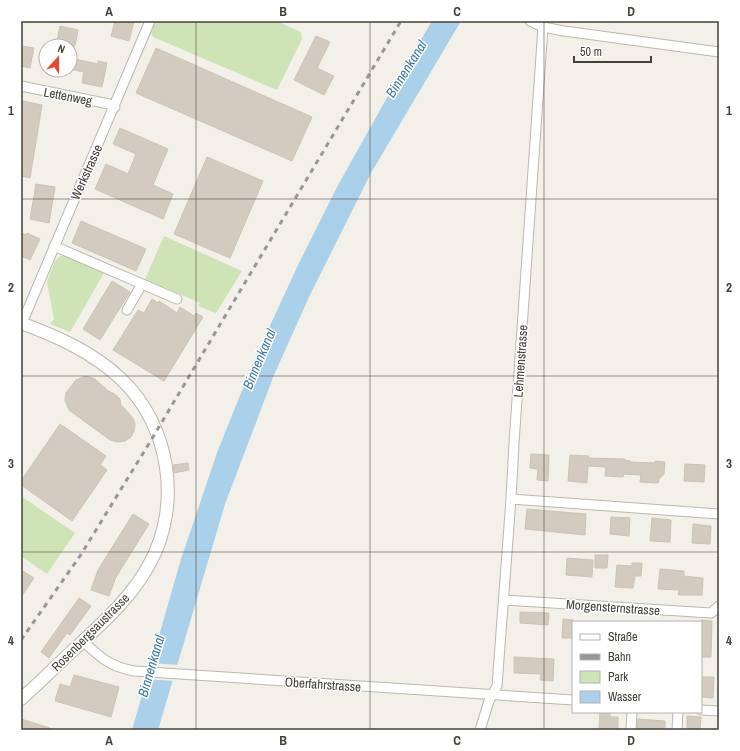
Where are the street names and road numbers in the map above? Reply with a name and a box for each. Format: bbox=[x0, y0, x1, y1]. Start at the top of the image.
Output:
street label: Lettenweg bbox=[42, 83, 94, 110]
street label: Werkstrasse bbox=[67, 142, 106, 203]
street label: Lehmenstrasse bbox=[509, 324, 532, 398]
street label: Rosenbergsaustrasse bbox=[48, 590, 133, 675]
street label: Morgensternstrasse bbox=[565, 596, 661, 619]
street label: Oberfahrstrasse bbox=[284, 673, 362, 696]

